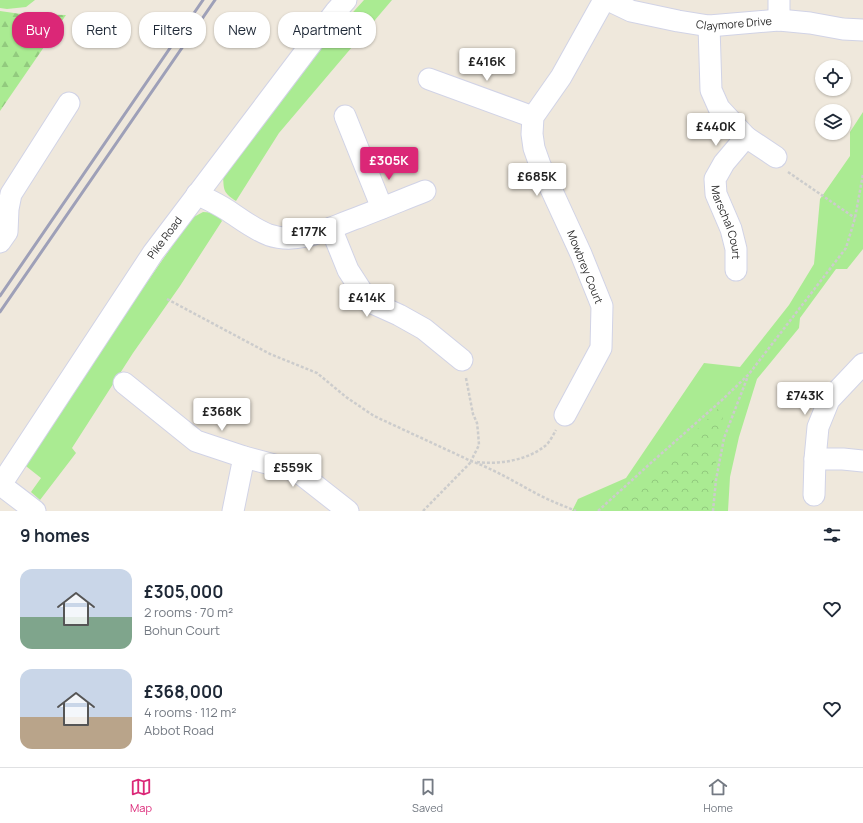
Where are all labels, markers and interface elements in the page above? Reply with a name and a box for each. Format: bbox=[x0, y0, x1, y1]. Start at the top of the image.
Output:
chip: Buy bbox=[12, 12, 64, 48]
chip: Rent bbox=[72, 12, 131, 48]
chip: Filters bbox=[139, 12, 206, 48]
chip: New bbox=[214, 12, 270, 48]
chip: Apartment bbox=[278, 12, 376, 48]
street label: Claymore Drive bbox=[695, 13, 773, 33]
pin: £416K bbox=[459, 48, 515, 82]
text: £416K bbox=[468, 52, 506, 70]
map controls bbox=[815, 60, 851, 140]
button: locate bbox=[815, 60, 851, 96]
button: layers bbox=[815, 104, 851, 140]
pin: £440K bbox=[688, 113, 744, 147]
text: £440K bbox=[696, 117, 736, 135]
pin: £305K bbox=[361, 147, 417, 181]
text: £305K bbox=[369, 151, 409, 169]
pin: £685K bbox=[509, 163, 565, 197]
text: £685K bbox=[517, 167, 557, 185]
street label: Marschal Court bbox=[708, 185, 744, 259]
street label: Pike Road bbox=[143, 213, 185, 261]
pin: £177K bbox=[281, 218, 337, 252]
text: £177K bbox=[291, 222, 327, 240]
street label: Mowbrey Court bbox=[564, 228, 607, 306]
pin: £414K bbox=[339, 284, 395, 318]
text: £414K bbox=[348, 288, 386, 306]
pin: £743K bbox=[777, 382, 833, 416]
text: £743K bbox=[786, 386, 824, 404]
pin: £368K bbox=[194, 398, 250, 432]
text: £368K bbox=[202, 402, 242, 420]
pin: £559K bbox=[265, 454, 321, 488]
text: £559K bbox=[273, 458, 313, 476]
text: 9 homes bbox=[20, 524, 90, 547]
icon: filters bbox=[821, 524, 843, 546]
text: £305,000 bbox=[144, 580, 223, 603]
icon: home bbox=[52, 585, 100, 633]
icon: heart bbox=[821, 598, 843, 620]
text: 2 rooms · 70 m² bbox=[144, 603, 233, 621]
text: Bohun Court bbox=[144, 621, 220, 639]
text: £368,000 bbox=[144, 680, 223, 703]
icon: home bbox=[52, 685, 100, 733]
icon: heart bbox=[821, 698, 843, 720]
text: 4 rooms · 112 m² bbox=[144, 703, 237, 721]
text: Abbot Road bbox=[144, 721, 214, 739]
tab: Map bbox=[130, 776, 152, 815]
tab: Saved bbox=[412, 776, 443, 815]
tab: Home bbox=[703, 776, 733, 815]

